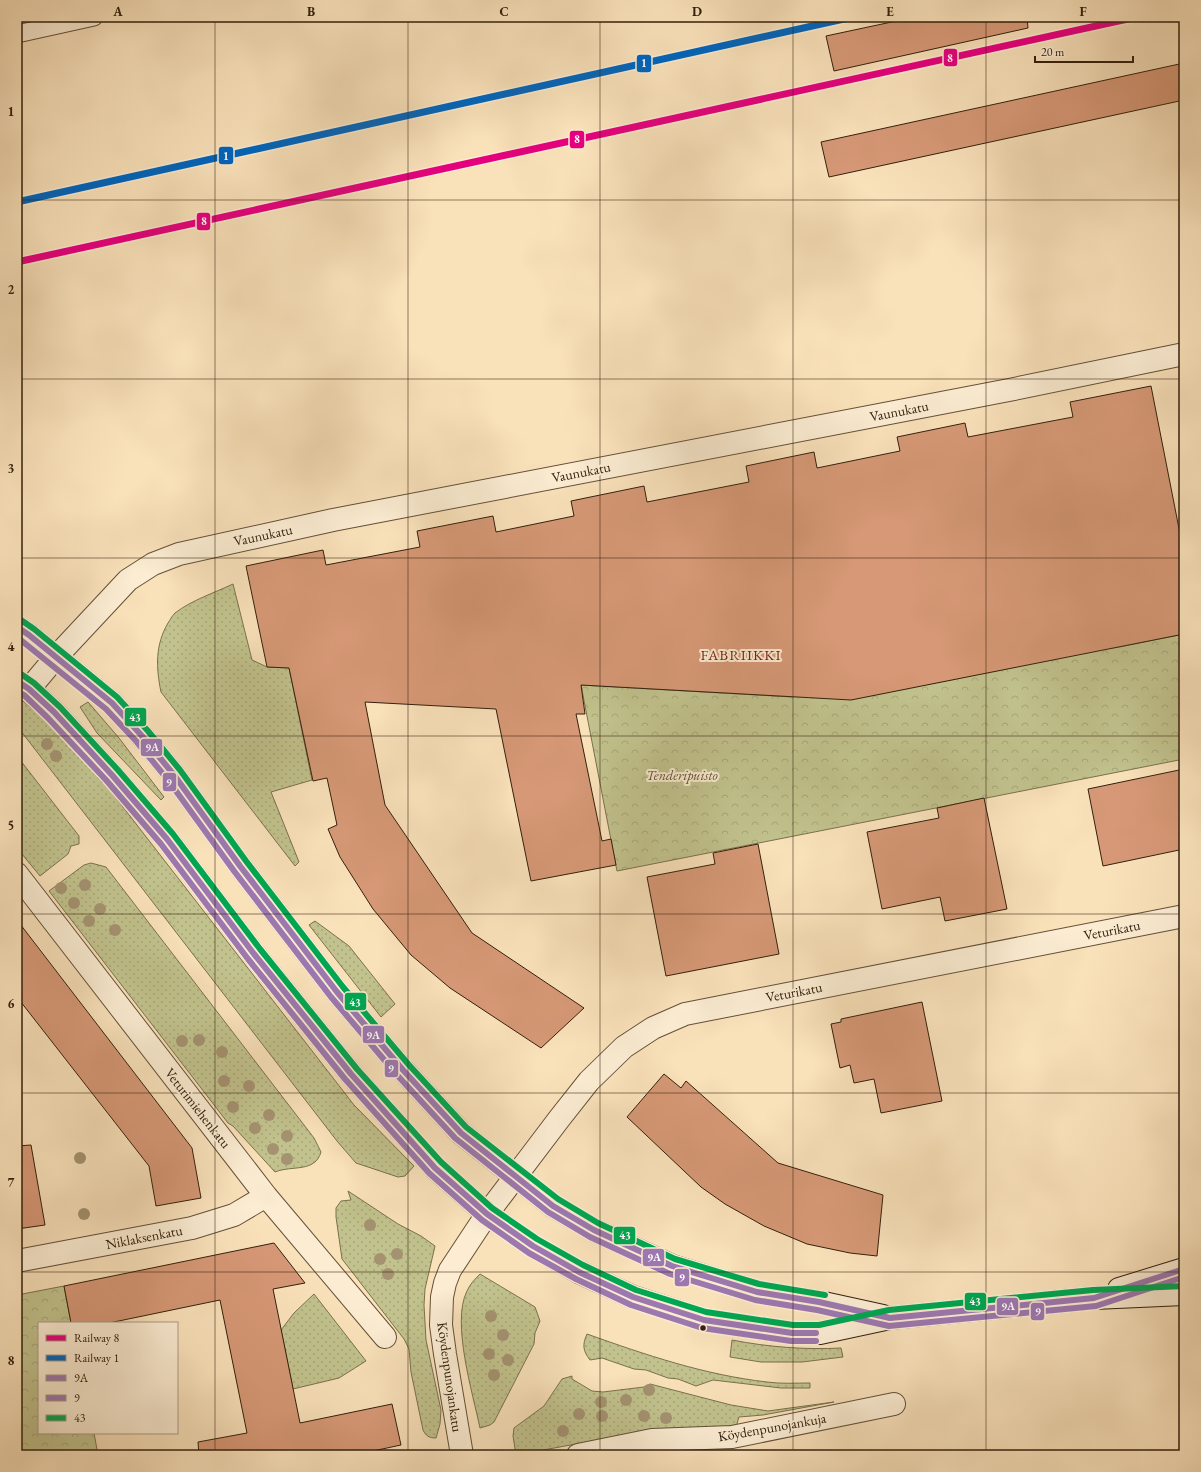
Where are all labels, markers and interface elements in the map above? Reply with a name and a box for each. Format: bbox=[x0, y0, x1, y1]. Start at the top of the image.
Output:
text: A bbox=[112, 3, 123, 20]
text: B bbox=[307, 3, 315, 20]
text: C bbox=[499, 3, 509, 20]
text: D bbox=[692, 3, 702, 20]
text: E bbox=[886, 3, 894, 20]
text: F bbox=[1079, 3, 1087, 20]
scale bar bbox=[1035, 38, 1133, 64]
text: 20 m bbox=[1041, 44, 1065, 60]
line badge: 8 bbox=[943, 48, 958, 67]
text: 8 bbox=[947, 51, 953, 65]
line badge: 1 bbox=[636, 54, 652, 73]
text: 1 bbox=[641, 56, 647, 70]
text: 1 bbox=[8, 103, 15, 120]
line badge: 8 bbox=[569, 130, 585, 149]
text: 8 bbox=[574, 132, 580, 146]
line badge: 1 bbox=[218, 146, 234, 165]
text: 1 bbox=[223, 149, 229, 163]
line badge: 8 bbox=[196, 212, 211, 231]
text: 8 bbox=[201, 214, 207, 228]
text: 2 bbox=[8, 281, 15, 298]
street label: Vaunukatu bbox=[868, 396, 931, 426]
street label: Vaunukatu bbox=[550, 457, 613, 487]
text: 3 bbox=[8, 460, 15, 477]
street label: Vaunukatu bbox=[232, 520, 295, 550]
text: 4 bbox=[8, 638, 15, 655]
district label: FABRIIKKI bbox=[700, 645, 782, 664]
line badge: 43 bbox=[124, 707, 147, 727]
text: 43 bbox=[129, 710, 141, 724]
line badge: 9A bbox=[140, 738, 163, 757]
text: 9A bbox=[145, 740, 159, 754]
park label: Tenderipuisto bbox=[646, 766, 719, 784]
line badge: 9 bbox=[162, 772, 177, 792]
text: 9 bbox=[166, 775, 172, 789]
text: 5 bbox=[8, 817, 14, 834]
street label: Veturikatu bbox=[1082, 916, 1142, 944]
street label: Veturikatu bbox=[764, 978, 824, 1006]
line badge: 43 bbox=[344, 992, 367, 1011]
text: 6 bbox=[8, 995, 15, 1012]
text: 43 bbox=[349, 995, 361, 1009]
line badge: 9A bbox=[362, 1025, 385, 1044]
text: 9A bbox=[366, 1028, 380, 1042]
line badge: 9 bbox=[384, 1059, 399, 1078]
text: 9 bbox=[388, 1061, 394, 1075]
street label: Veturimiehenkatu bbox=[161, 1064, 235, 1152]
text: 7 bbox=[8, 1174, 15, 1191]
street label: Niklaksenkatu bbox=[104, 1221, 185, 1253]
line badge: 43 bbox=[613, 1226, 636, 1245]
text: 43 bbox=[619, 1228, 631, 1242]
line badge: 9A bbox=[642, 1248, 665, 1267]
text: 9A bbox=[647, 1250, 661, 1264]
line badge: 9 bbox=[674, 1268, 690, 1287]
text: 9 bbox=[679, 1270, 685, 1284]
line badge: 43 bbox=[964, 1292, 987, 1311]
text: 43 bbox=[969, 1294, 981, 1308]
line badge: 9A bbox=[996, 1297, 1019, 1316]
text: 9A bbox=[1001, 1299, 1015, 1313]
line badge: 9 bbox=[1030, 1302, 1045, 1321]
text: 9 bbox=[1035, 1304, 1041, 1318]
street label: Köydenpunojankatu bbox=[433, 1321, 467, 1434]
legend bbox=[38, 1322, 178, 1434]
unlabelled marker bbox=[698, 1323, 708, 1333]
text: Railway 8 bbox=[74, 1330, 120, 1346]
text: Railway 1 bbox=[74, 1350, 120, 1366]
text: 8 bbox=[8, 1352, 15, 1369]
text: 9A bbox=[74, 1370, 89, 1386]
text: 9 bbox=[74, 1390, 80, 1406]
street label: Köydenpunojankuja bbox=[716, 1409, 828, 1445]
text: 43 bbox=[74, 1410, 86, 1426]

